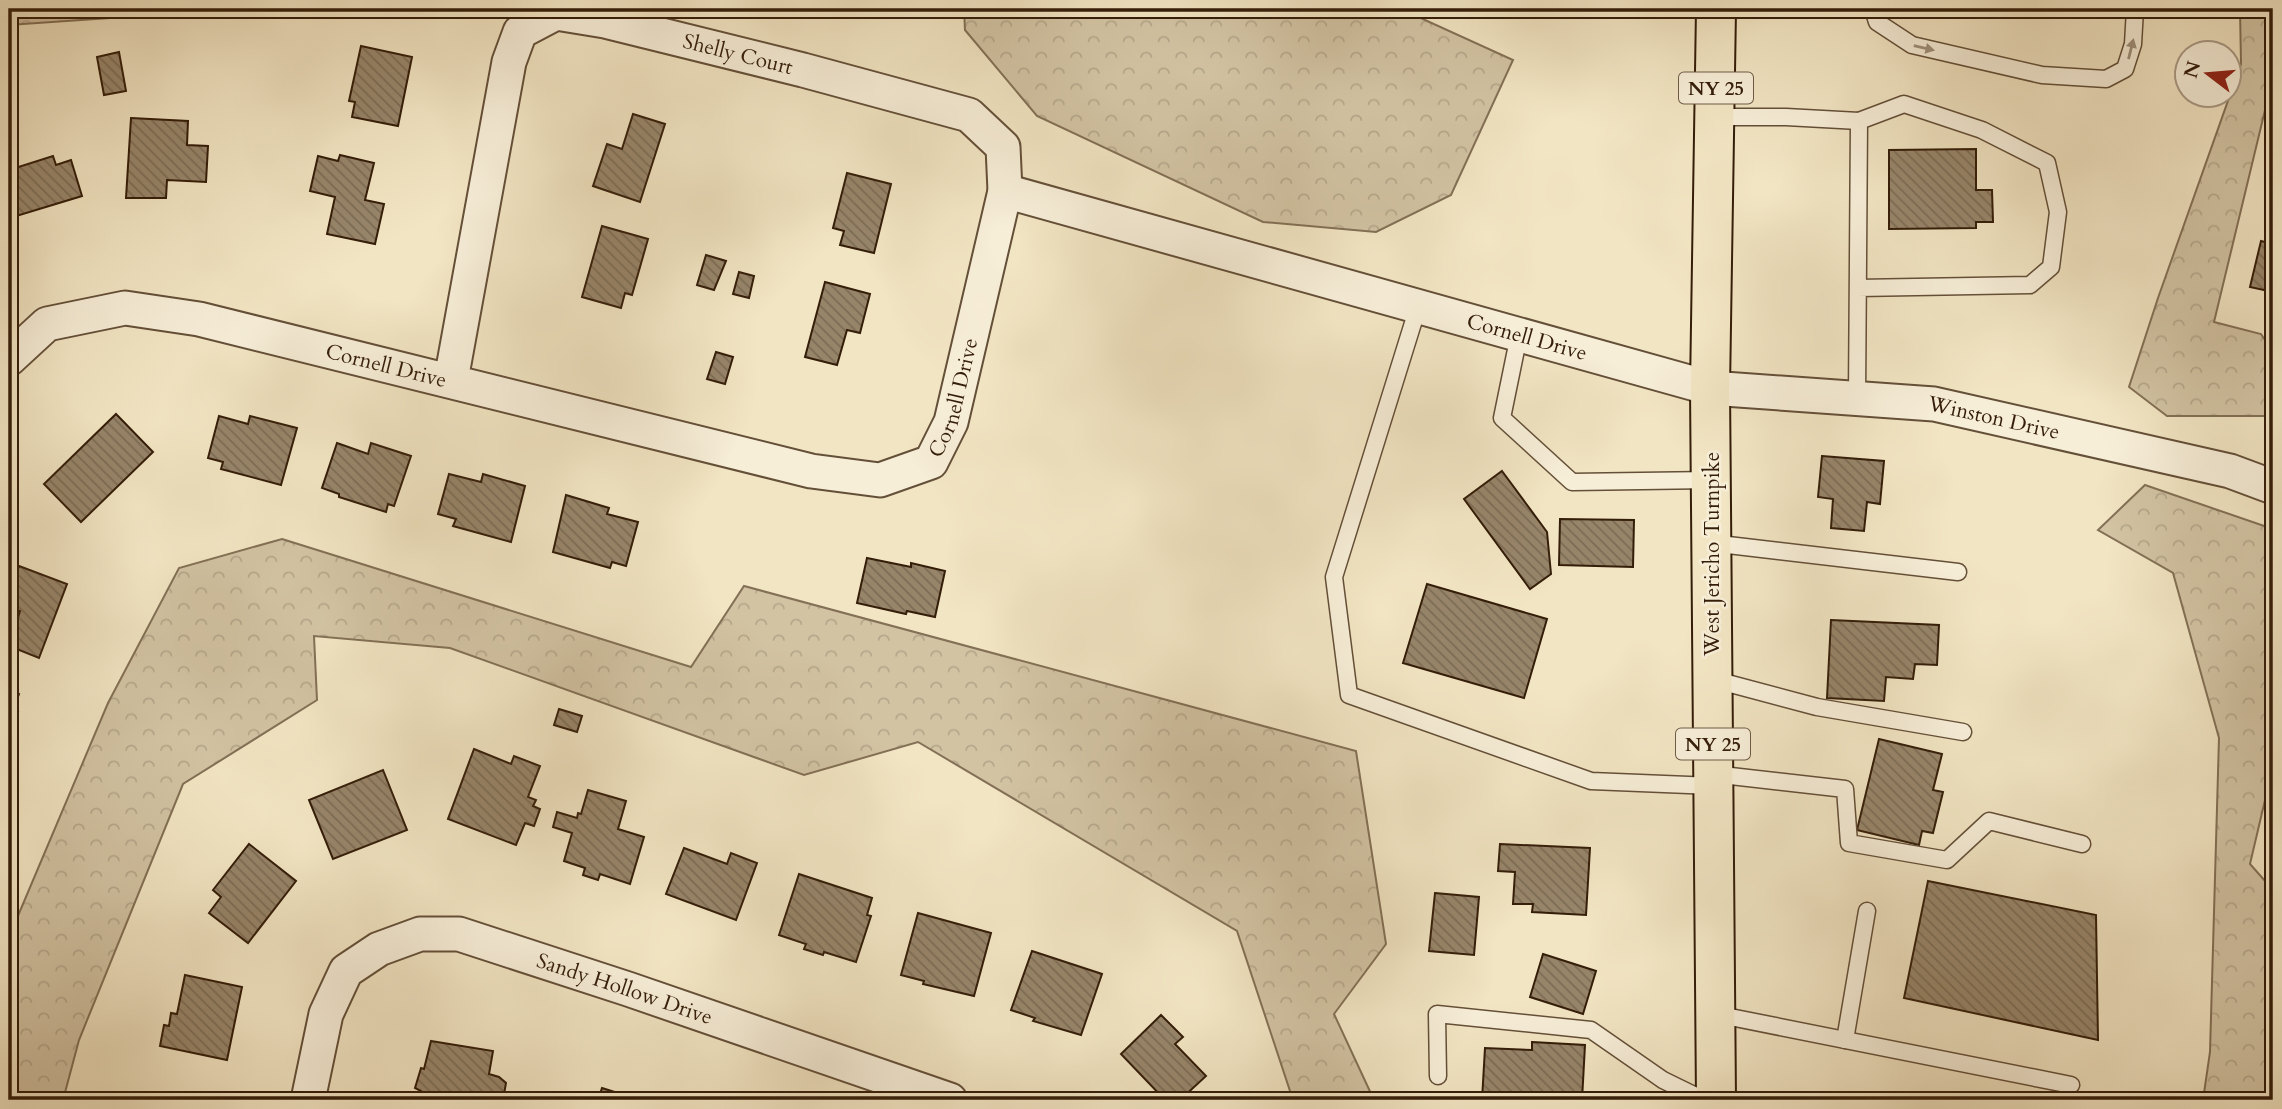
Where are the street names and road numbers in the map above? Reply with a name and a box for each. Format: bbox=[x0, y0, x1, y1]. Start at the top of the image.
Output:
street label: Shelly Court bbox=[680, 27, 796, 82]
road number: NY 25 bbox=[1679, 72, 1753, 104]
street label: Cornell Drive bbox=[1463, 307, 1590, 368]
street label: Cornell Drive bbox=[922, 335, 985, 463]
street label: Cornell Drive bbox=[323, 337, 450, 395]
street label: Winston Drive bbox=[1924, 389, 2063, 447]
street label: West Jericho Turnpike bbox=[1698, 452, 1727, 657]
road number: NY 25 bbox=[1676, 729, 1750, 760]
street label: Sandy Hollow Drive bbox=[533, 946, 716, 1032]

